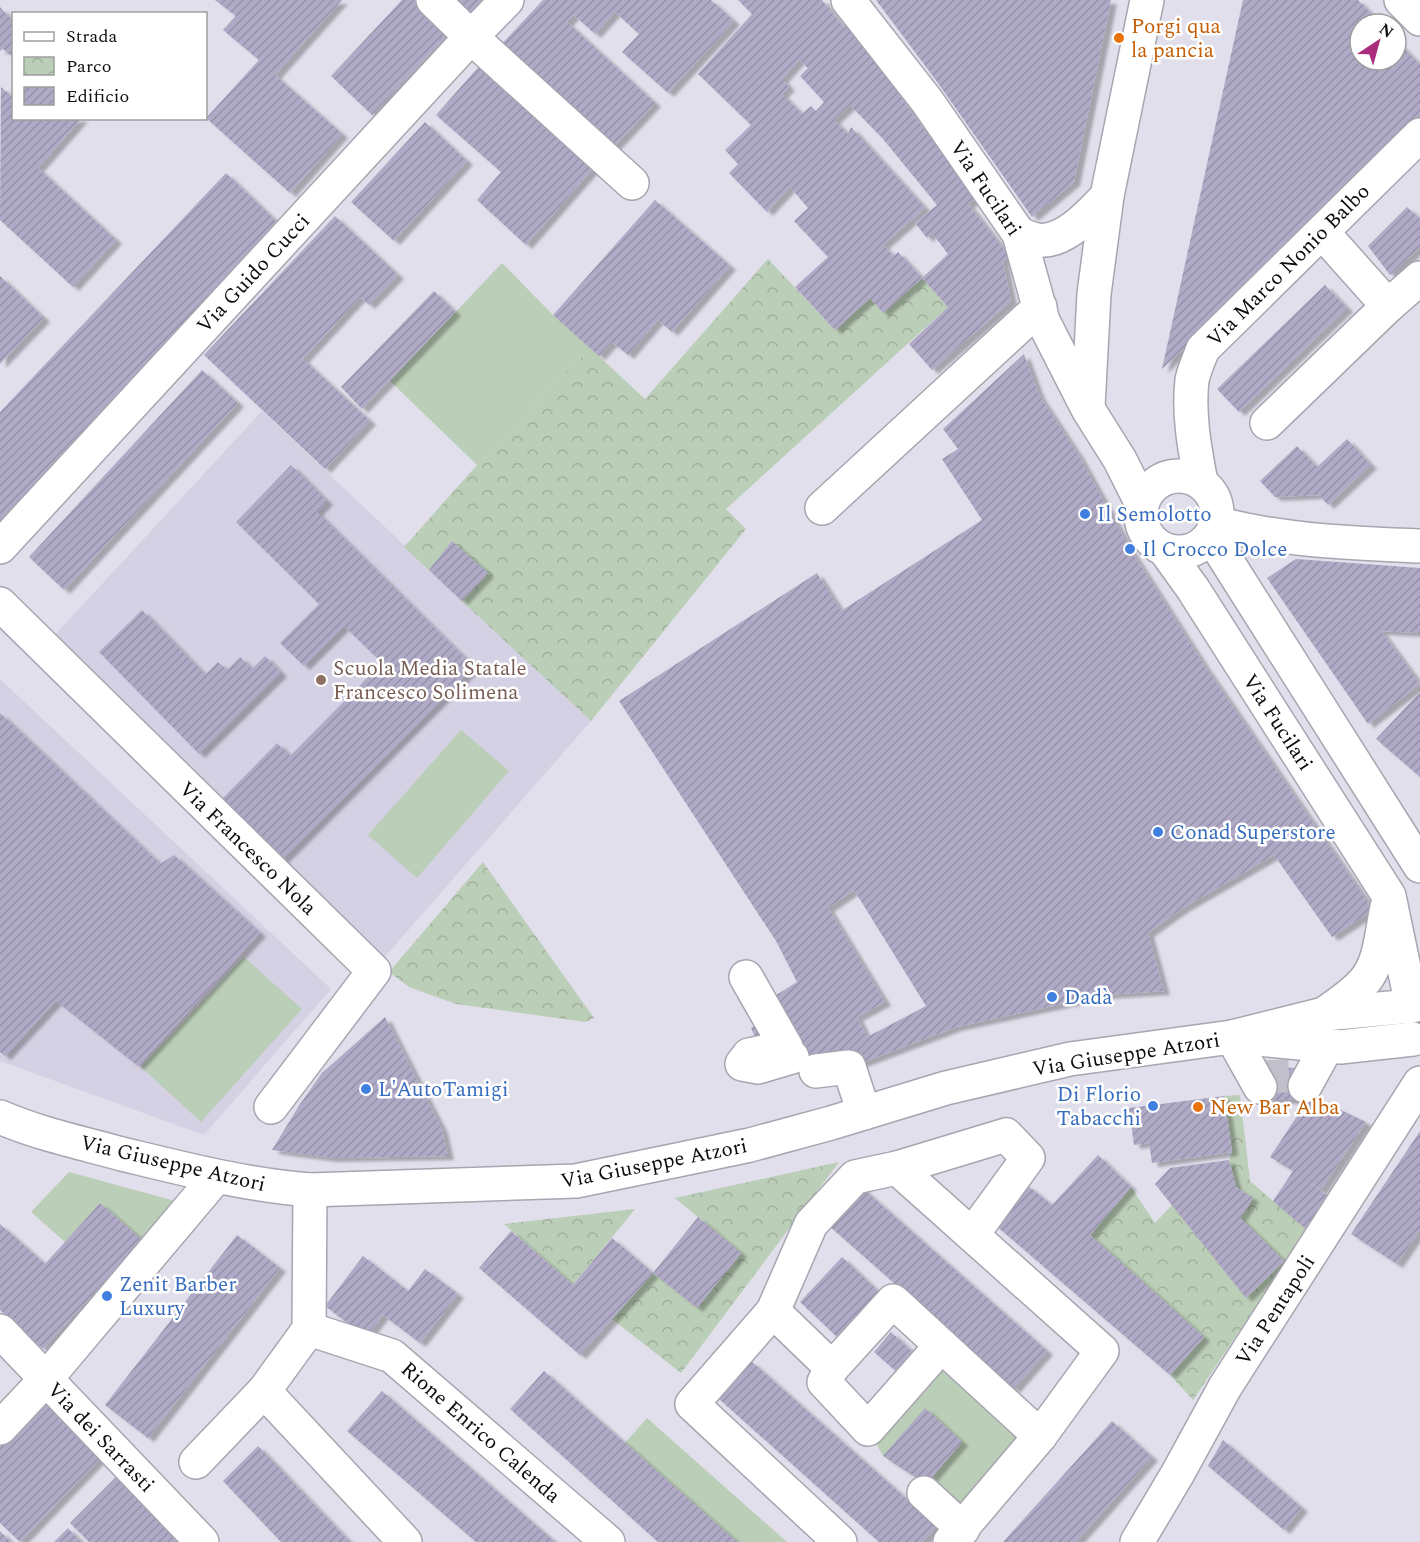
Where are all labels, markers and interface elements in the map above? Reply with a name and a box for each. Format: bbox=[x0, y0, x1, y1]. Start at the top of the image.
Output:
place label: Porgi qua la pancia bbox=[1131, 11, 1221, 67]
legend bbox=[12, 12, 207, 120]
north arrow bbox=[1348, 12, 1408, 72]
text: N bbox=[1374, 17, 1399, 44]
text: Strada bbox=[66, 23, 117, 50]
marker: Porgi qua la pancia bbox=[1112, 31, 1126, 45]
text: Parco bbox=[66, 53, 111, 80]
text: Edificio bbox=[66, 83, 129, 110]
street label: Via Fucilari bbox=[941, 134, 1029, 243]
street label: Via Marco Nonio Balbo bbox=[1200, 177, 1378, 355]
street label: Via Guido Cucci bbox=[189, 206, 318, 341]
place label: Il Semolotto bbox=[1097, 499, 1211, 531]
marker: Il Semolotto bbox=[1078, 507, 1092, 521]
place label: Il Crocco Dolce bbox=[1142, 534, 1287, 566]
marker: Il Crocco Dolce bbox=[1123, 542, 1137, 556]
place label: Scuola Media Statale Francesco Solimena bbox=[333, 653, 527, 709]
street label: Via Fucilari bbox=[1234, 668, 1321, 777]
marker: Scuola Media Statale Francesco Solimena bbox=[314, 673, 328, 687]
street label: Via Francesco Nola bbox=[171, 774, 324, 924]
place label: Conad Superstore bbox=[1170, 817, 1336, 849]
marker: Conad Superstore bbox=[1151, 825, 1165, 839]
place label: Dadà bbox=[1064, 982, 1113, 1014]
marker: Dadà bbox=[1045, 990, 1059, 1004]
street label: Via Giuseppe Atzori bbox=[1030, 1024, 1222, 1086]
place label: L'AutoTamigi bbox=[378, 1074, 509, 1106]
place label: Di Florio Tabacchi bbox=[1057, 1079, 1141, 1135]
marker: L'AutoTamigi bbox=[359, 1082, 373, 1096]
place label: New Bar Alba bbox=[1210, 1092, 1340, 1124]
marker: Di Florio Tabacchi bbox=[1146, 1099, 1160, 1113]
marker: New Bar Alba bbox=[1191, 1100, 1205, 1114]
street label: Via Giuseppe Atzori bbox=[77, 1127, 269, 1201]
street label: Via Giuseppe Atzori bbox=[558, 1130, 750, 1198]
street label: Via Pentapoli bbox=[1228, 1249, 1324, 1372]
place label: Zenit Barber Luxury bbox=[119, 1269, 236, 1325]
marker: Zenit Barber Luxury bbox=[100, 1289, 114, 1303]
street label: Rione Enrico Calenda bbox=[393, 1354, 568, 1512]
street label: Via dei Sarrasti bbox=[39, 1375, 162, 1500]

